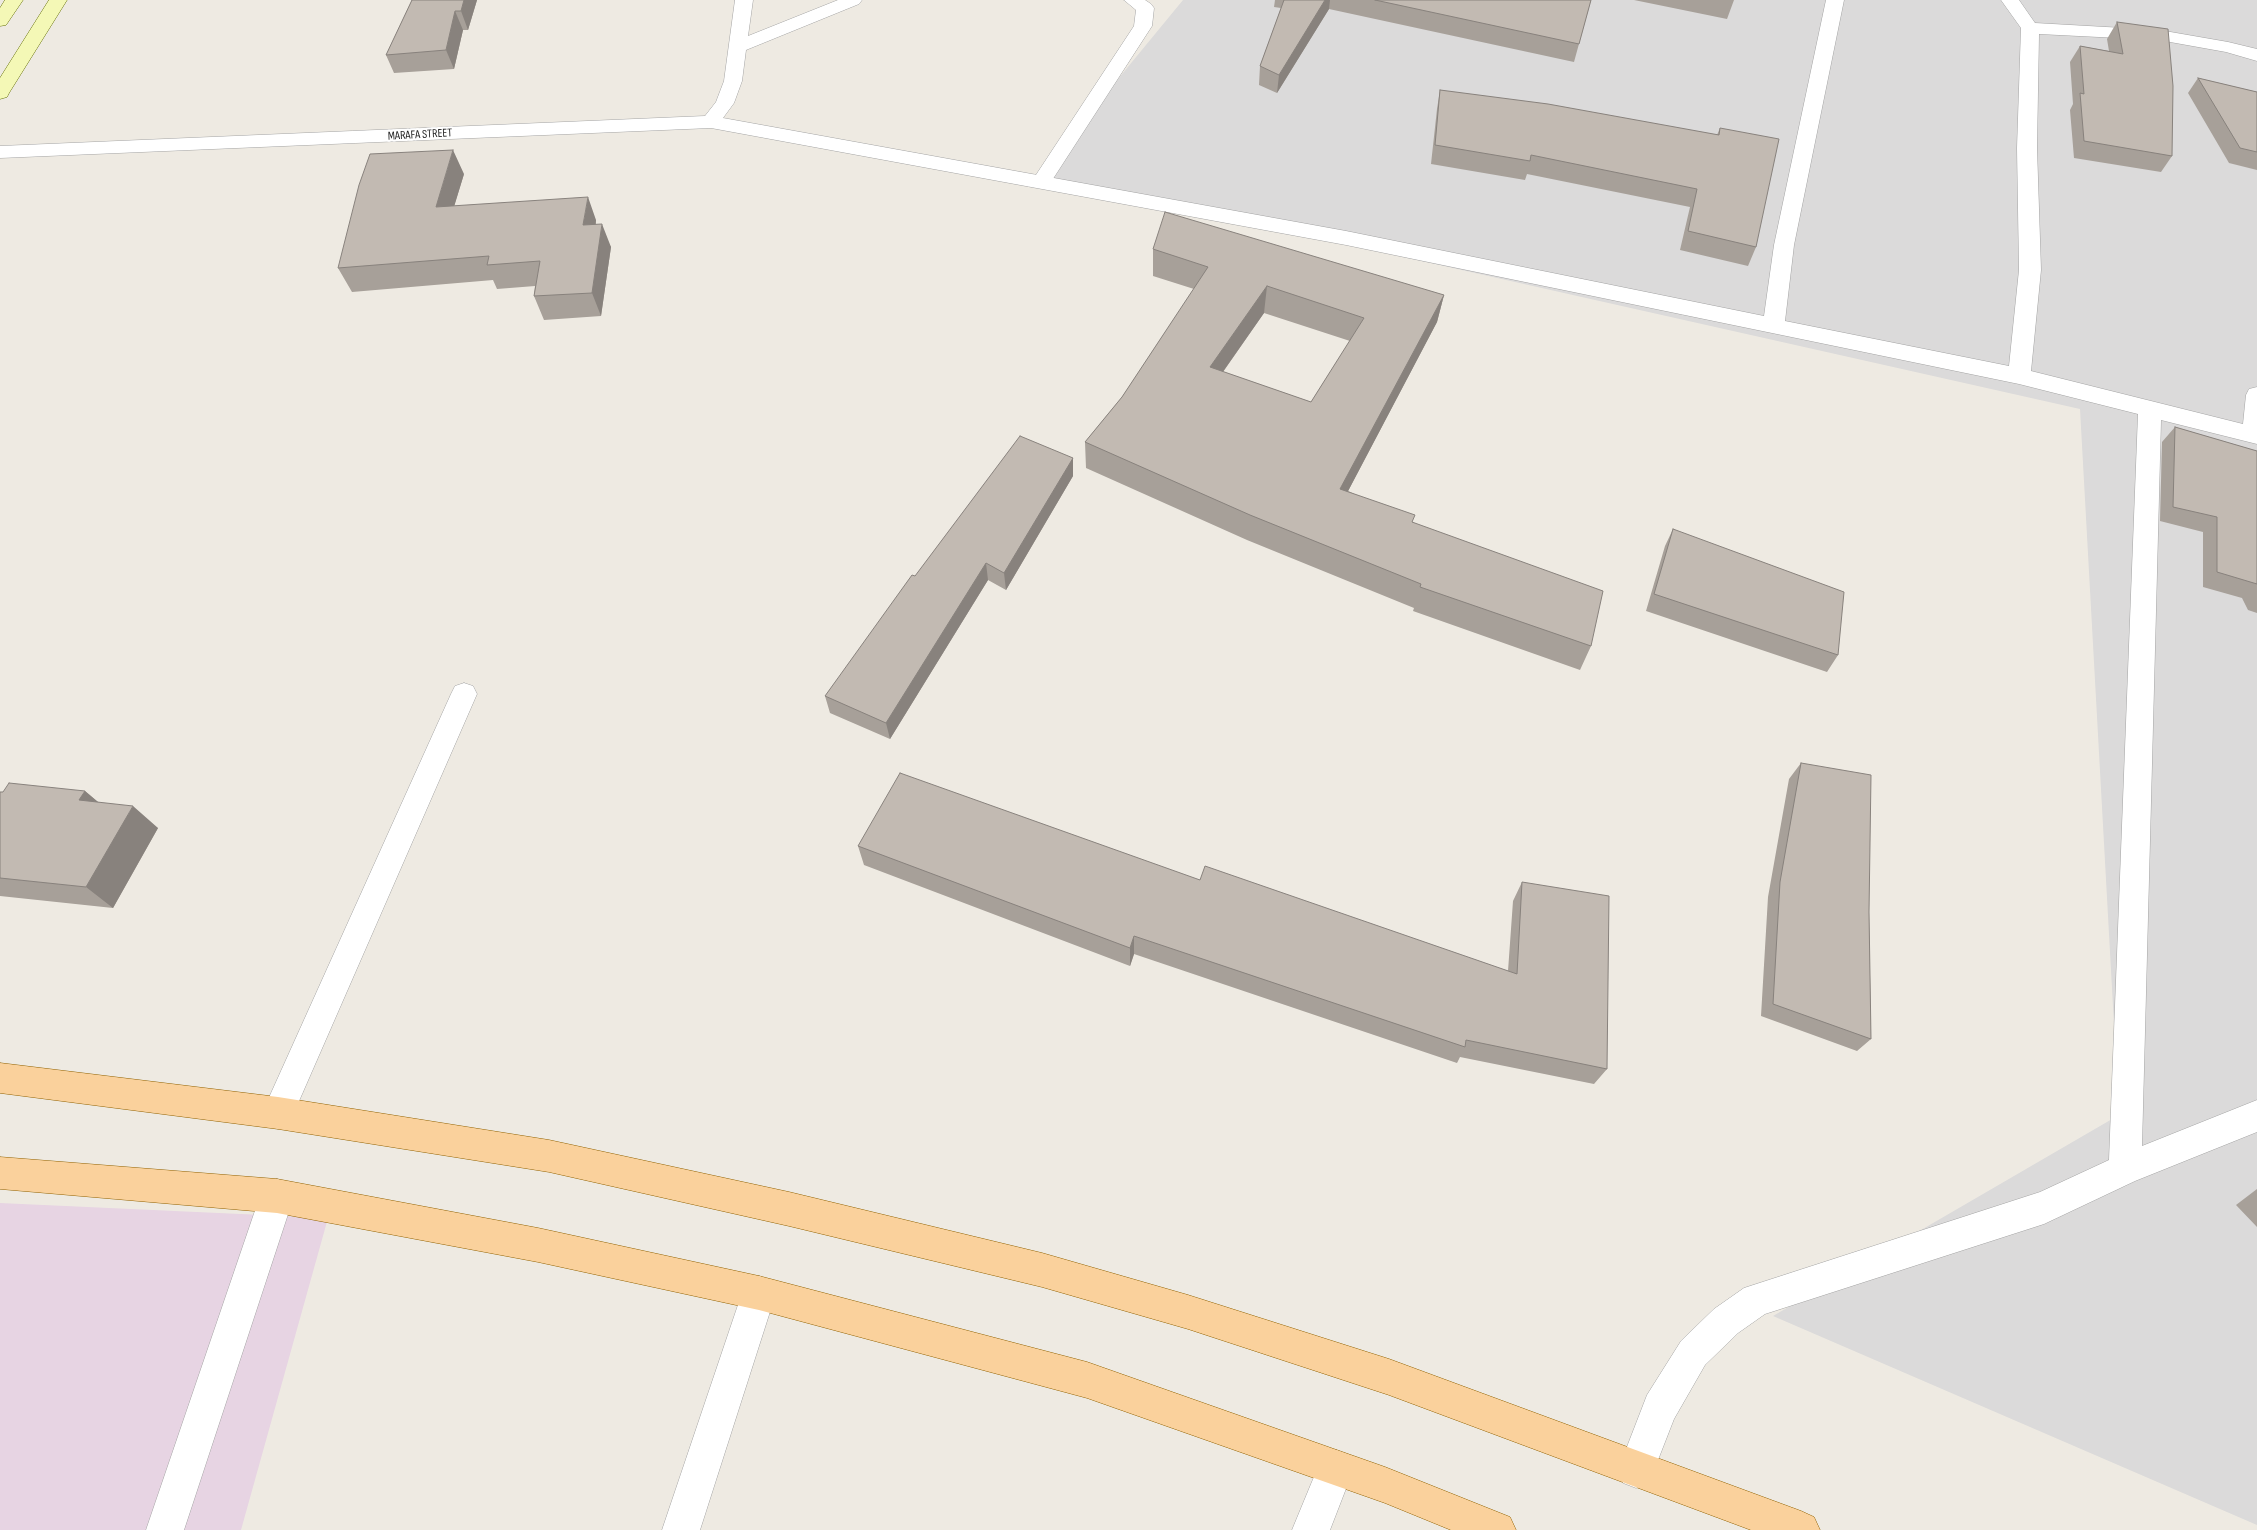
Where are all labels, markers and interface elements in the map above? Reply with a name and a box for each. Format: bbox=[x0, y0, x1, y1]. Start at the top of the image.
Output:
street label: MARAFA STREET bbox=[387, 126, 453, 144]

